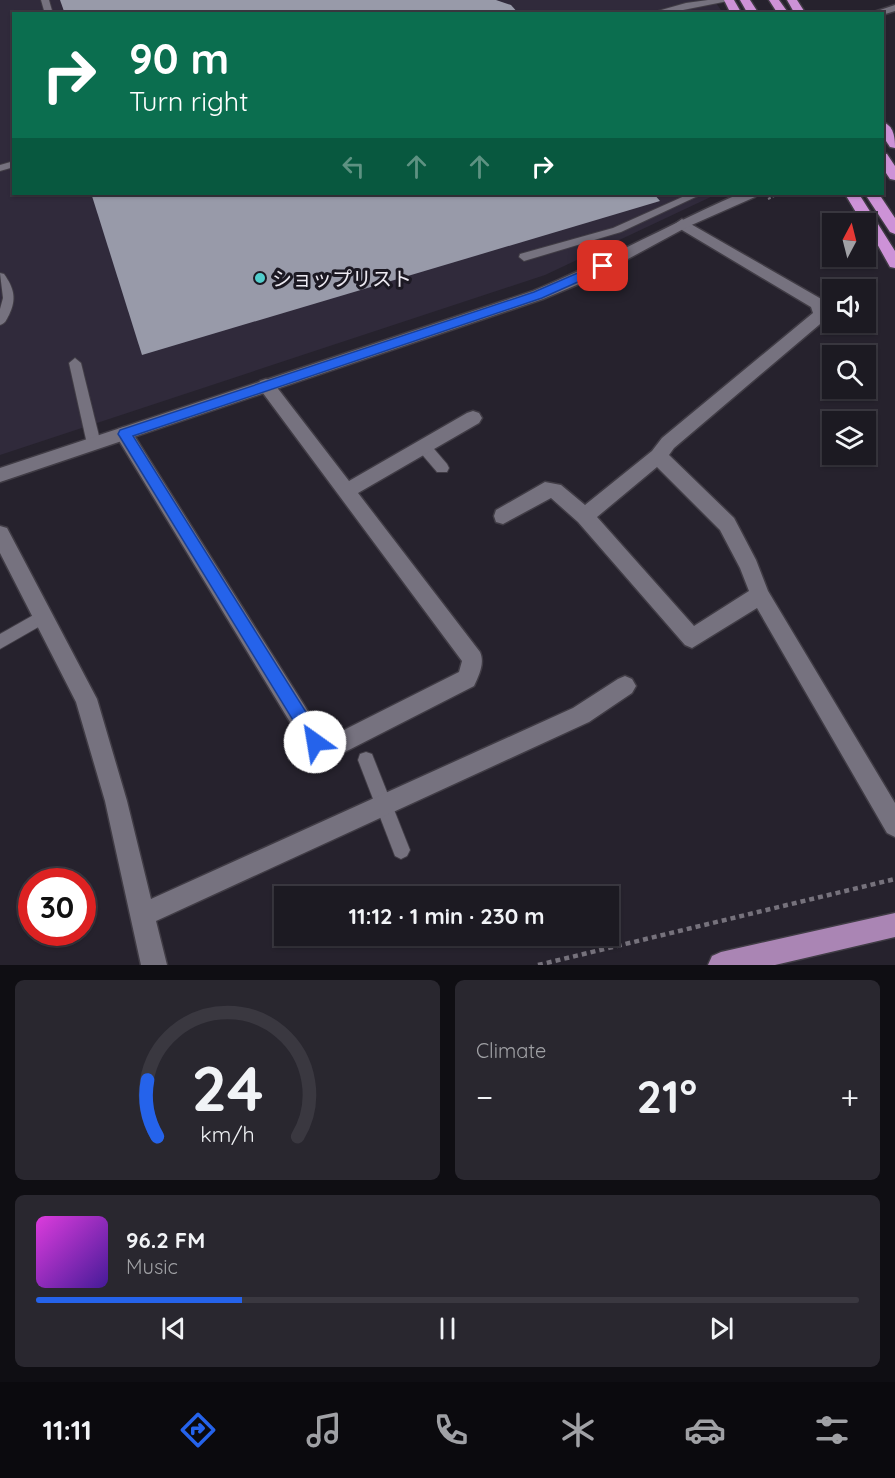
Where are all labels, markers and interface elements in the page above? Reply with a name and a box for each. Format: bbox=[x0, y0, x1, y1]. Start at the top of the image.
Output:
text: 90 m bbox=[129, 32, 229, 85]
icon: right bbox=[30, 36, 108, 114]
text: Turn right bbox=[129, 84, 248, 118]
icon: left bbox=[337, 150, 370, 183]
icon: ahead bbox=[400, 150, 433, 183]
icon: ahead bbox=[463, 150, 496, 183]
icon: right bbox=[526, 150, 559, 183]
north arrow bbox=[822, 213, 876, 267]
map controls bbox=[822, 213, 876, 465]
pin bbox=[577, 240, 628, 291]
icon: arrive bbox=[586, 249, 619, 282]
place label: ショップリスト bbox=[272, 266, 412, 291]
marker: ショップリスト bbox=[253, 271, 267, 285]
button: sound bbox=[822, 279, 876, 333]
button: search bbox=[822, 345, 876, 399]
button: layers bbox=[822, 411, 876, 465]
position arrow bbox=[283, 710, 347, 774]
speed limit sign: 30 bbox=[18, 868, 96, 946]
text: 11:12 · 1 min · 230 m bbox=[348, 902, 545, 930]
text: Climate bbox=[476, 1038, 546, 1063]
text: 24 bbox=[191, 1049, 264, 1127]
text: 21° bbox=[636, 1068, 697, 1124]
text: − bbox=[476, 1076, 493, 1117]
text: + bbox=[840, 1076, 859, 1117]
text: km/h bbox=[200, 1121, 255, 1147]
text: 96.2 FM bbox=[126, 1226, 205, 1254]
text: Music bbox=[126, 1254, 178, 1279]
icon: previous bbox=[157, 1312, 190, 1345]
icon: pause bbox=[431, 1312, 464, 1345]
icon: next bbox=[705, 1312, 738, 1345]
icon: directions bbox=[177, 1409, 219, 1451]
icon: music bbox=[303, 1409, 345, 1451]
icon: phone bbox=[430, 1409, 472, 1451]
icon: climate bbox=[557, 1409, 599, 1451]
icon: car bbox=[684, 1409, 726, 1451]
icon: filters bbox=[811, 1409, 853, 1451]
text: 11:11 bbox=[42, 1413, 92, 1447]

